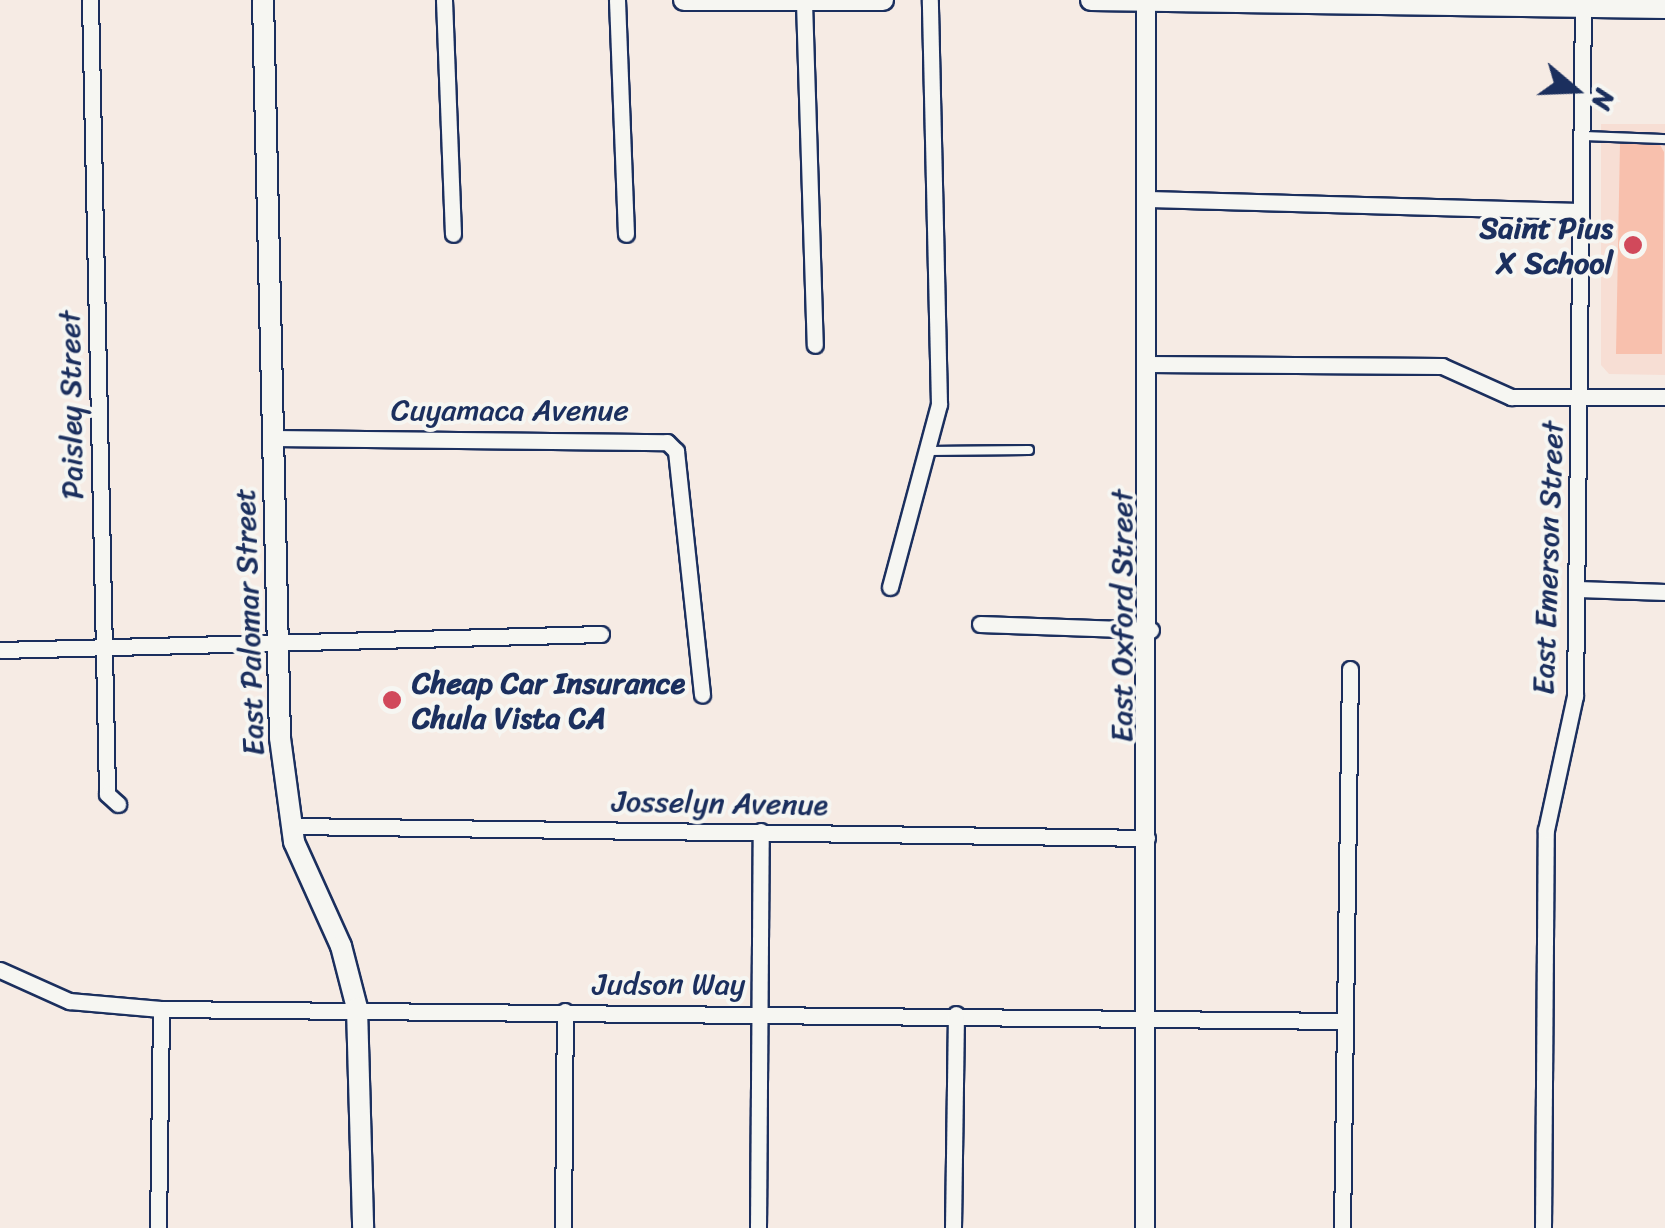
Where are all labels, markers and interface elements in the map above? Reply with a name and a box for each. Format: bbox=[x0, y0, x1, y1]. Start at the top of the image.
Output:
north arrow bbox=[1525, 40, 1625, 140]
text: N bbox=[1578, 83, 1630, 117]
place label: Saint Pius X School bbox=[1477, 210, 1613, 280]
marker: Saint Pius X School bbox=[1622, 234, 1644, 256]
street label: Paisley Street bbox=[51, 310, 91, 500]
street label: Cuyamaca Avenue bbox=[391, 392, 629, 428]
street label: East Emerson Street bbox=[1525, 421, 1571, 695]
street label: East Palomar Street bbox=[226, 487, 272, 757]
street label: East Oxford Street bbox=[1104, 490, 1140, 742]
place label: Cheap Car Insurance Chula Vista CA bbox=[412, 665, 685, 736]
marker: Cheap Car Insurance Chula Vista CA bbox=[381, 689, 403, 711]
street label: Josselyn Avenue bbox=[612, 783, 828, 823]
street label: Judson Way bbox=[593, 966, 745, 1002]

